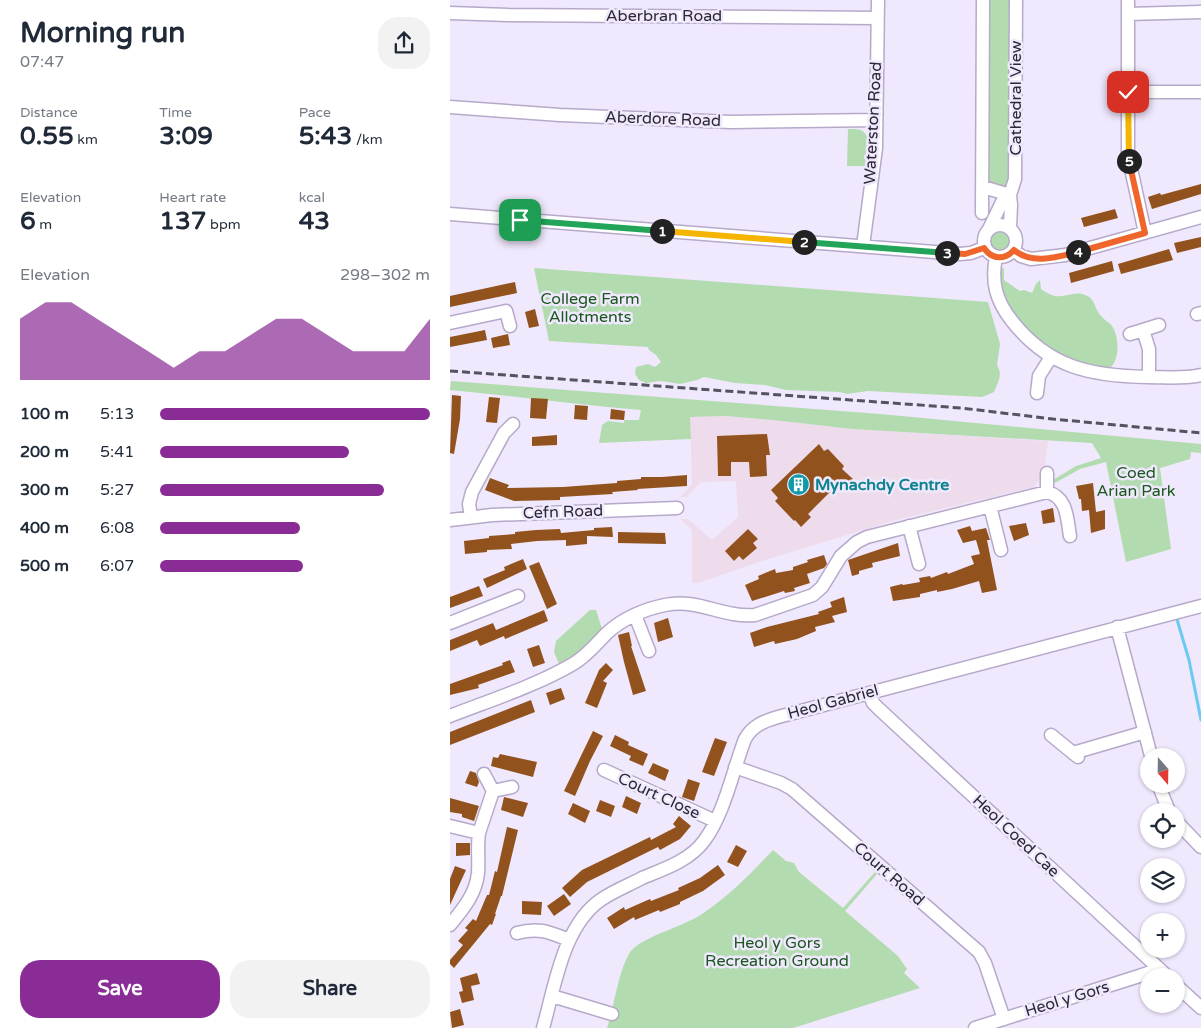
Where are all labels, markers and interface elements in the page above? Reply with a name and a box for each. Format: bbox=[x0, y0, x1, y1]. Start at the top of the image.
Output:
street label: Aberbran Road bbox=[606, 6, 722, 26]
text: Morning run bbox=[20, 16, 185, 50]
button: share bbox=[378, 17, 430, 69]
street label: Cathedral View bbox=[1006, 40, 1026, 155]
text: 07:47 bbox=[20, 52, 64, 72]
street label: Waterston Road bbox=[860, 61, 886, 185]
pin bbox=[1107, 71, 1149, 113]
icon: check bbox=[1114, 78, 1142, 106]
text: Distance bbox=[20, 104, 78, 121]
text: Time bbox=[159, 104, 192, 121]
text: Pace bbox=[299, 104, 331, 121]
street label: Aberdore Road bbox=[605, 107, 721, 131]
text: 0.55 bbox=[20, 121, 74, 151]
text: 3:09 bbox=[159, 121, 213, 151]
text: 5:43 bbox=[299, 121, 352, 151]
text: km bbox=[74, 131, 98, 148]
text: /km bbox=[352, 131, 383, 148]
pin: 5 bbox=[1116, 148, 1142, 174]
text: 5 bbox=[1125, 153, 1134, 170]
text: Elevation bbox=[20, 189, 81, 206]
text: Heart rate bbox=[159, 189, 226, 206]
text: kcal bbox=[299, 189, 325, 206]
pin bbox=[499, 199, 541, 241]
text: 6 bbox=[20, 206, 36, 236]
text: 137 bbox=[159, 206, 206, 236]
text: 43 bbox=[299, 206, 330, 236]
icon: arrive bbox=[506, 206, 534, 234]
text: m bbox=[36, 216, 52, 233]
text: bpm bbox=[206, 216, 241, 233]
pin: 1 bbox=[650, 218, 674, 244]
text: 1 bbox=[658, 223, 667, 240]
pin: 2 bbox=[792, 230, 816, 254]
text: 2 bbox=[800, 234, 809, 251]
pin: 3 bbox=[934, 240, 960, 266]
pin: 4 bbox=[1066, 240, 1090, 264]
text: 4 bbox=[1074, 244, 1083, 261]
text: 3 bbox=[943, 245, 952, 262]
text: Elevation bbox=[20, 265, 90, 285]
text: 298–302 m bbox=[340, 265, 430, 285]
park label: College Farm Allotments bbox=[540, 289, 640, 327]
text: 100 m bbox=[20, 404, 69, 424]
text: 5:13 bbox=[100, 404, 134, 424]
text: 200 m bbox=[20, 442, 69, 462]
text: 5:41 bbox=[100, 442, 134, 462]
park label: Coed Arian Park bbox=[1096, 463, 1176, 501]
building icon: Mynachdy Centre bbox=[787, 473, 811, 497]
place label: Mynachdy Centre bbox=[815, 475, 949, 495]
text: 300 m bbox=[20, 480, 69, 500]
text: 5:27 bbox=[100, 480, 134, 500]
street label: Cefn Road bbox=[523, 501, 603, 523]
text: 400 m bbox=[20, 518, 69, 538]
text: 6:08 bbox=[100, 518, 134, 538]
text: 500 m bbox=[20, 556, 69, 576]
text: 6:07 bbox=[100, 556, 134, 576]
street label: Heol Gabriel bbox=[785, 680, 881, 724]
north arrow bbox=[1140, 748, 1185, 792]
map controls bbox=[1140, 748, 1185, 1013]
street label: Court Close bbox=[615, 768, 703, 824]
street label: Heol Coed Cae bbox=[968, 791, 1064, 881]
button: locate bbox=[1140, 803, 1185, 848]
street label: Court Road bbox=[850, 838, 928, 910]
button: layers bbox=[1140, 858, 1185, 903]
button: + bbox=[1140, 913, 1185, 958]
park label: Heol y Gors Recreation Ground bbox=[705, 933, 849, 971]
button: Save bbox=[20, 960, 220, 1018]
button: Share bbox=[230, 960, 430, 1018]
button: − bbox=[1140, 968, 1185, 1013]
street label: Heol y Gors bbox=[1022, 977, 1112, 1021]

